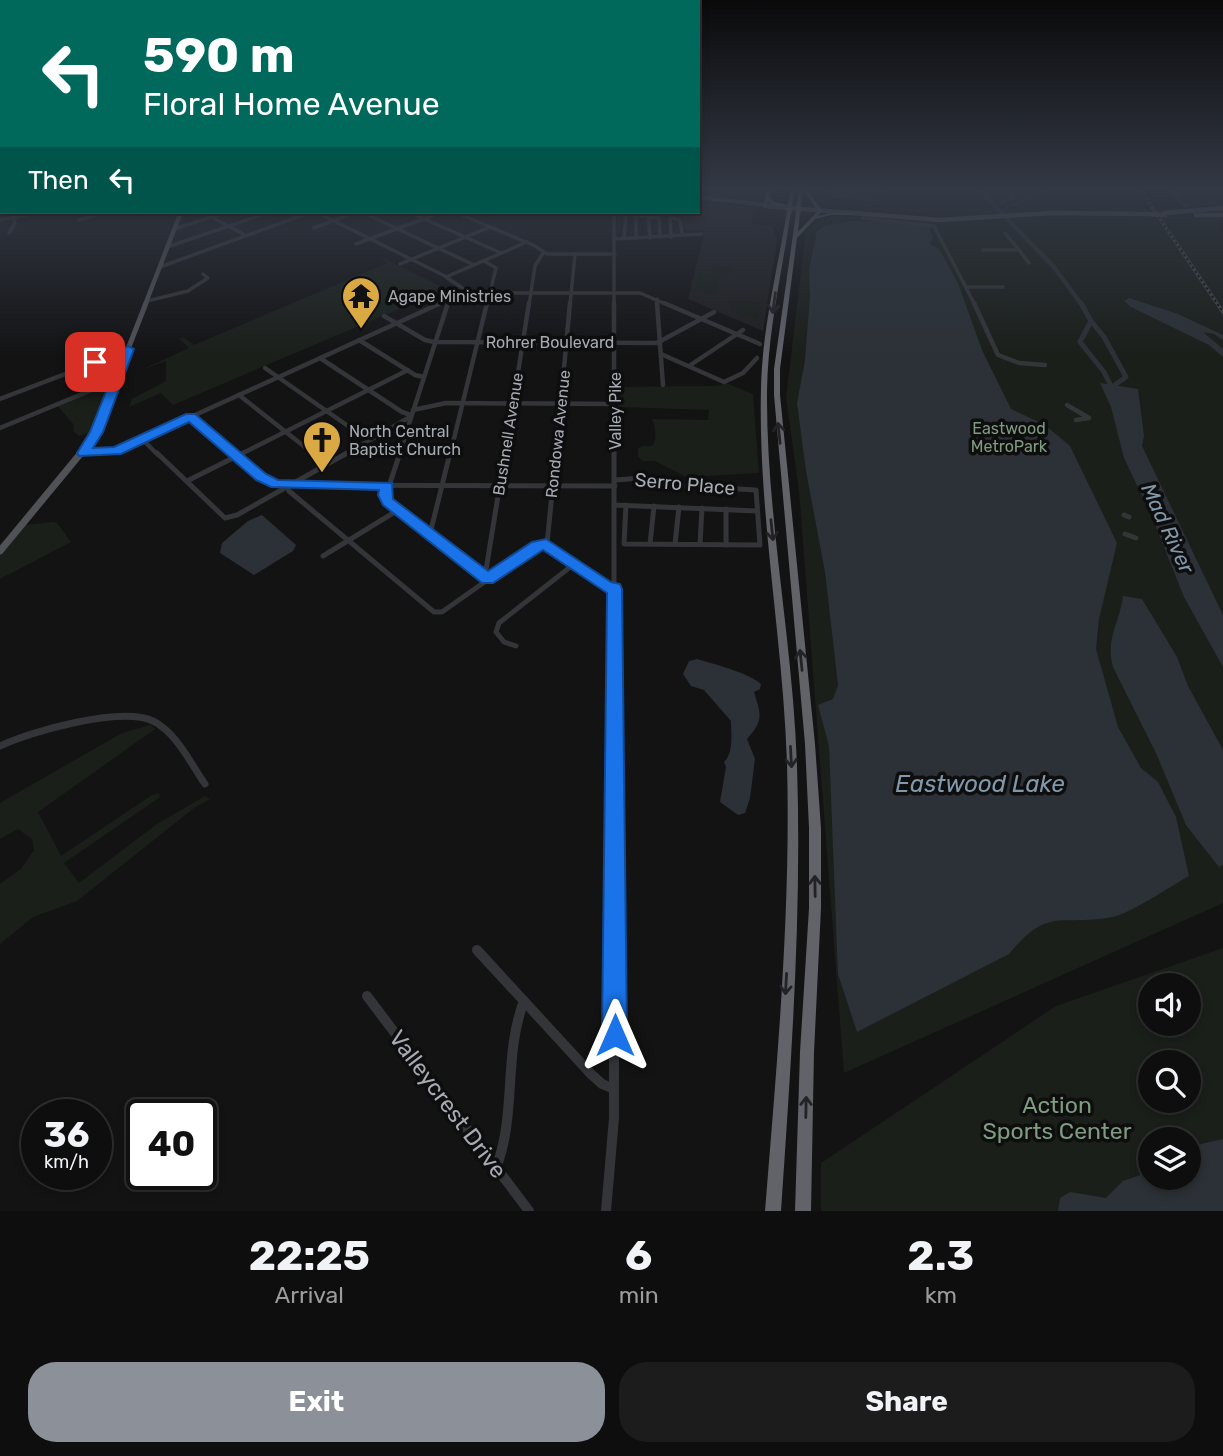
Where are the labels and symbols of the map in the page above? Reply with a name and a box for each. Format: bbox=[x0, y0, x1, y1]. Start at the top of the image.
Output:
temple icon: Agape Ministries bbox=[340, 275, 382, 330]
place label: Agape Ministries bbox=[388, 287, 511, 306]
one-way arrow bbox=[768, 292, 781, 314]
pin bbox=[65, 332, 125, 392]
street label: Rohrer Boulevard bbox=[486, 333, 614, 352]
street label: Rondowa Avenue bbox=[542, 369, 574, 499]
street label: Bushnell Avenue bbox=[489, 371, 527, 497]
street label: Valley Pike bbox=[606, 372, 625, 450]
church icon: North Central Baptist Church bbox=[301, 419, 343, 474]
park label: Eastwood MetroPark bbox=[971, 419, 1048, 456]
place label: North Central Baptist Church bbox=[349, 422, 461, 459]
one-way arrow bbox=[772, 422, 785, 445]
street label: Serro Place bbox=[634, 468, 736, 500]
water label: Mad River bbox=[1136, 479, 1200, 578]
one-way arrow bbox=[766, 518, 779, 541]
one-way arrow bbox=[795, 649, 808, 671]
one-way arrow bbox=[785, 745, 798, 768]
water label: Eastwood Lake bbox=[895, 770, 1065, 798]
one-way arrow bbox=[808, 875, 822, 898]
one-way arrow bbox=[780, 972, 793, 995]
position arrow bbox=[578, 998, 652, 1072]
street label: Valleycrest Drive bbox=[383, 1024, 513, 1184]
park label: Action Sports Center bbox=[983, 1091, 1132, 1145]
one-way arrow bbox=[799, 1096, 813, 1119]
speed limit sign: 40 bbox=[126, 1099, 217, 1190]

